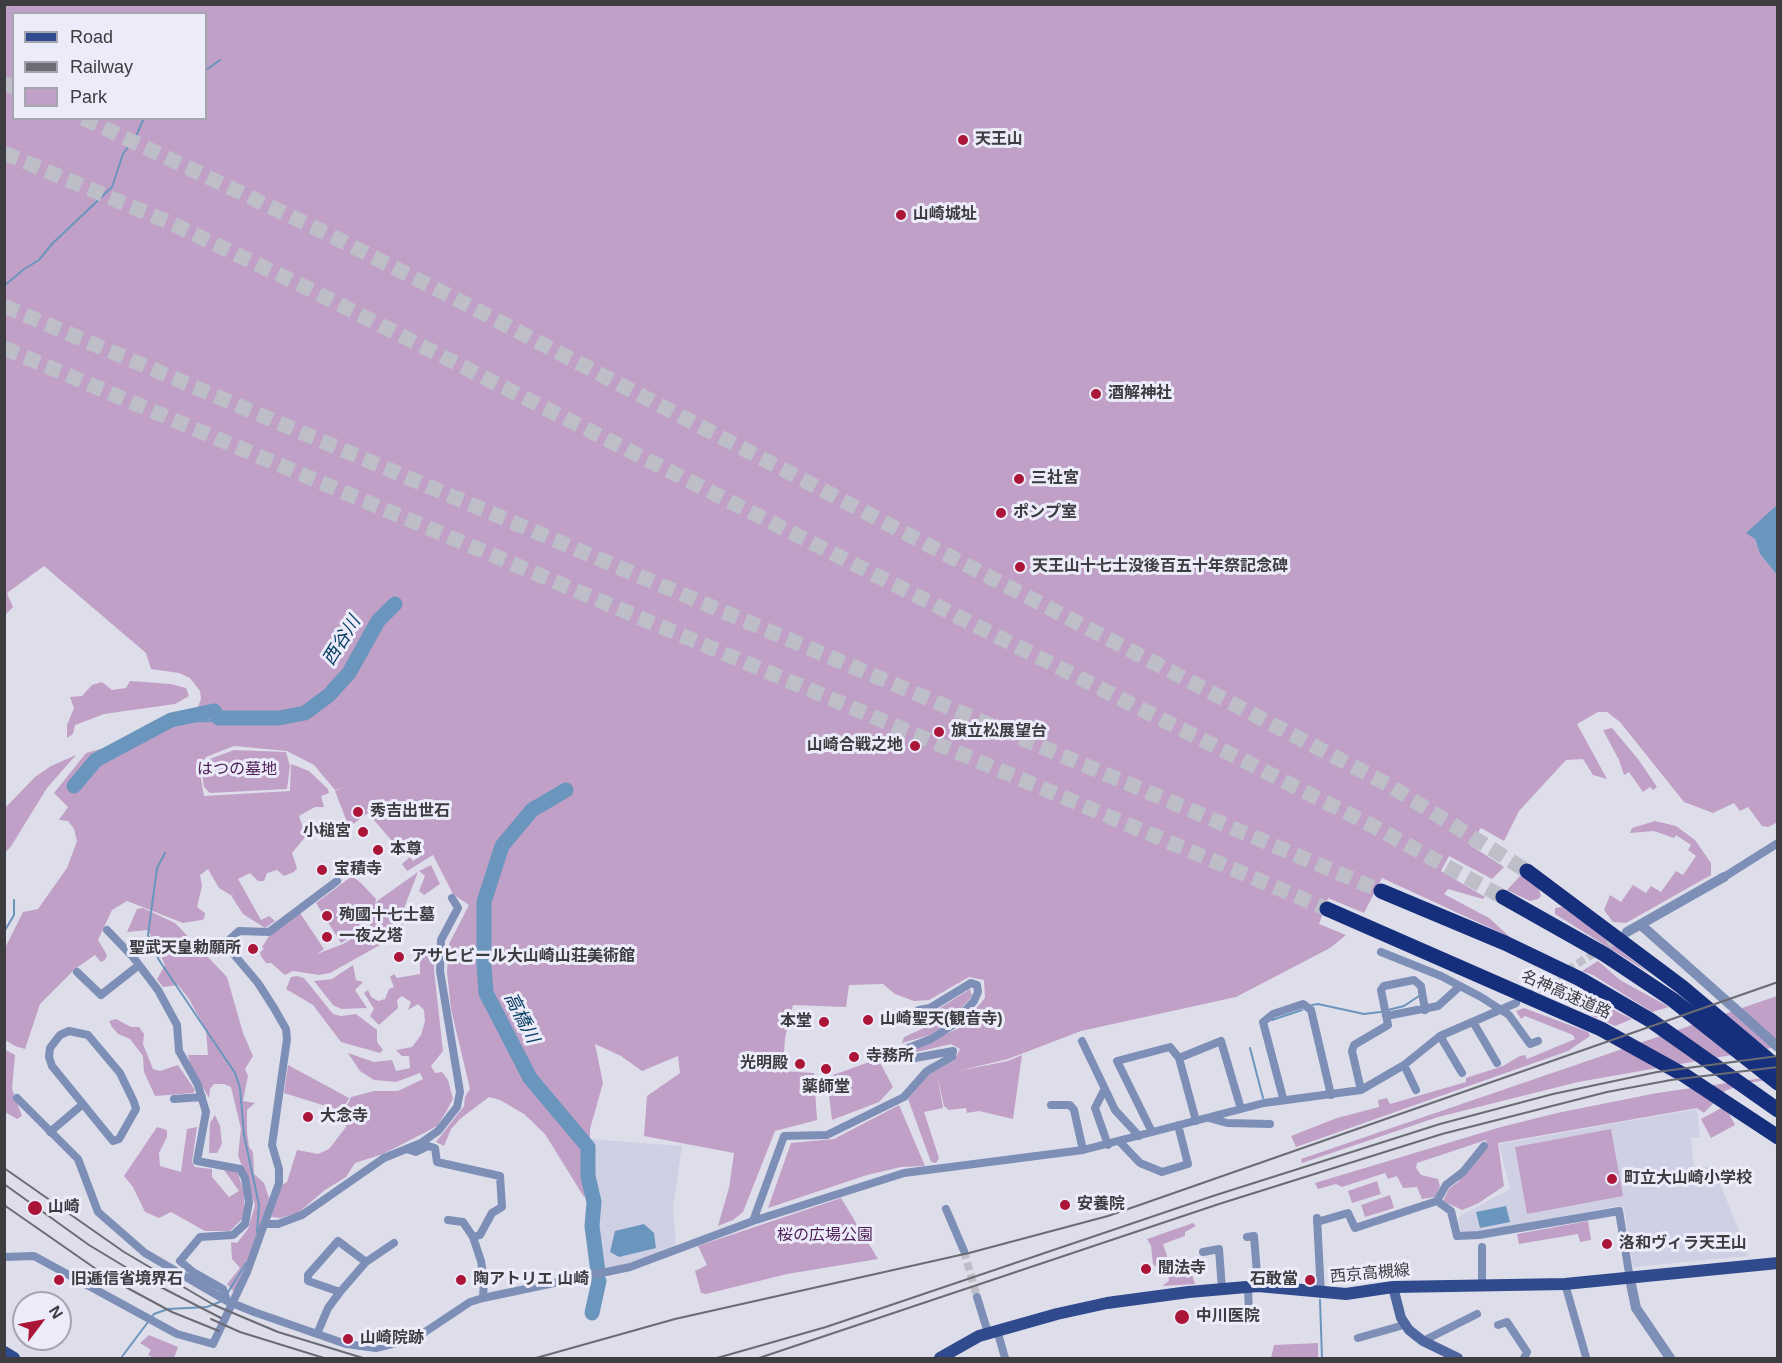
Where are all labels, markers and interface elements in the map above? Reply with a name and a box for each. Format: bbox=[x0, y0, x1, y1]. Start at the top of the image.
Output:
legend bbox=[12, 12, 207, 120]
text: Road bbox=[70, 27, 113, 47]
text: Railway bbox=[70, 57, 133, 77]
text: Park bbox=[70, 87, 107, 107]
place label: 天王山 bbox=[975, 130, 1023, 150]
marker: 天王山 bbox=[956, 133, 970, 147]
place label: 山崎城址 bbox=[913, 205, 977, 225]
marker: 山崎城址 bbox=[894, 208, 908, 222]
place label: 酒解神社 bbox=[1108, 384, 1172, 404]
marker: 酒解神社 bbox=[1089, 387, 1103, 401]
place label: 三社宮 bbox=[1031, 469, 1079, 489]
marker: 三社宮 bbox=[1012, 472, 1026, 486]
place label: ポンプ室 bbox=[1013, 503, 1077, 523]
marker: ポンプ室 bbox=[994, 506, 1008, 520]
place label: 天王山十七士没後百五十年祭記念碑 bbox=[1032, 557, 1288, 577]
marker: 天王山十七士没後百五十年祭記念碑 bbox=[1013, 560, 1027, 574]
water label: 西谷川 bbox=[319, 612, 365, 670]
place label: 旗立松展望台 bbox=[951, 722, 1047, 742]
marker: 旗立松展望台 bbox=[932, 725, 946, 739]
place label: 山崎合戦之地 bbox=[807, 736, 903, 756]
marker: 山崎合戦之地 bbox=[908, 739, 922, 753]
park label: はつの墓地 bbox=[197, 760, 277, 780]
place label: 秀吉出世石 bbox=[370, 802, 450, 822]
marker: 秀吉出世石 bbox=[351, 805, 365, 819]
place label: 小槌宮 bbox=[303, 822, 351, 842]
marker: 小槌宮 bbox=[356, 825, 370, 839]
place label: 本尊 bbox=[390, 840, 422, 860]
marker: 本尊 bbox=[371, 843, 385, 857]
place label: 宝積寺 bbox=[334, 860, 382, 880]
marker: 宝積寺 bbox=[315, 863, 329, 877]
place label: 殉國十七士墓 bbox=[339, 906, 435, 926]
marker: 殉國十七士墓 bbox=[320, 909, 334, 923]
place label: 一夜之塔 bbox=[339, 927, 403, 947]
marker: 一夜之塔 bbox=[320, 930, 334, 944]
place label: 聖武天皇勅願所 bbox=[129, 939, 241, 959]
marker: 聖武天皇勅願所 bbox=[246, 942, 260, 956]
place label: アサヒビール大山崎山荘美術館 bbox=[411, 947, 635, 967]
marker: アサヒビール大山崎山荘美術館 bbox=[392, 950, 406, 964]
street label: 名神高速道路 bbox=[1518, 967, 1614, 1023]
water label: 高橋川 bbox=[499, 989, 543, 1047]
place label: 山崎聖天(観音寺) bbox=[880, 1010, 1003, 1030]
place label: 本堂 bbox=[780, 1012, 812, 1032]
marker: 山崎聖天(観音寺) bbox=[861, 1013, 875, 1027]
marker: 本堂 bbox=[817, 1015, 831, 1029]
place label: 寺務所 bbox=[866, 1047, 914, 1067]
marker: 寺務所 bbox=[847, 1050, 861, 1064]
place label: 光明殿 bbox=[740, 1054, 788, 1074]
marker: 光明殿 bbox=[793, 1057, 807, 1071]
marker: 薬師堂 bbox=[819, 1062, 833, 1076]
place label: 薬師堂 bbox=[802, 1078, 850, 1098]
place label: 大念寺 bbox=[320, 1107, 368, 1127]
marker: 大念寺 bbox=[301, 1110, 315, 1124]
place label: 町立大山崎小学校 bbox=[1624, 1169, 1752, 1189]
marker: 町立大山崎小学校 bbox=[1605, 1172, 1619, 1186]
place label: 安養院 bbox=[1077, 1195, 1125, 1215]
place label: 山崎 bbox=[48, 1198, 80, 1218]
marker: 安養院 bbox=[1058, 1198, 1072, 1212]
marker: 山崎 bbox=[26, 1199, 44, 1217]
park label: 桜の広場公園 bbox=[777, 1226, 873, 1246]
place label: 洛和ヴィラ天王山 bbox=[1619, 1234, 1747, 1254]
marker: 洛和ヴィラ天王山 bbox=[1600, 1237, 1614, 1251]
place label: 聞法寺 bbox=[1158, 1259, 1206, 1279]
street label: 西京高槻線 bbox=[1329, 1261, 1411, 1287]
marker: 聞法寺 bbox=[1139, 1262, 1153, 1276]
place label: 旧逓信省境界石 bbox=[71, 1270, 183, 1290]
place label: 陶アトリエ 山崎 bbox=[473, 1270, 589, 1290]
place label: 石敢當 bbox=[1250, 1270, 1298, 1290]
marker: 旧逓信省境界石 bbox=[52, 1273, 66, 1287]
marker: 陶アトリエ 山崎 bbox=[454, 1273, 468, 1287]
marker: 石敢當 bbox=[1303, 1273, 1317, 1287]
north arrow bbox=[12, 1291, 72, 1351]
text: N bbox=[46, 1303, 66, 1322]
place label: 中川医院 bbox=[1196, 1307, 1260, 1327]
marker: 中川医院 bbox=[1173, 1308, 1191, 1326]
place label: 山崎院跡 bbox=[360, 1329, 424, 1349]
marker: 山崎院跡 bbox=[341, 1332, 355, 1346]

